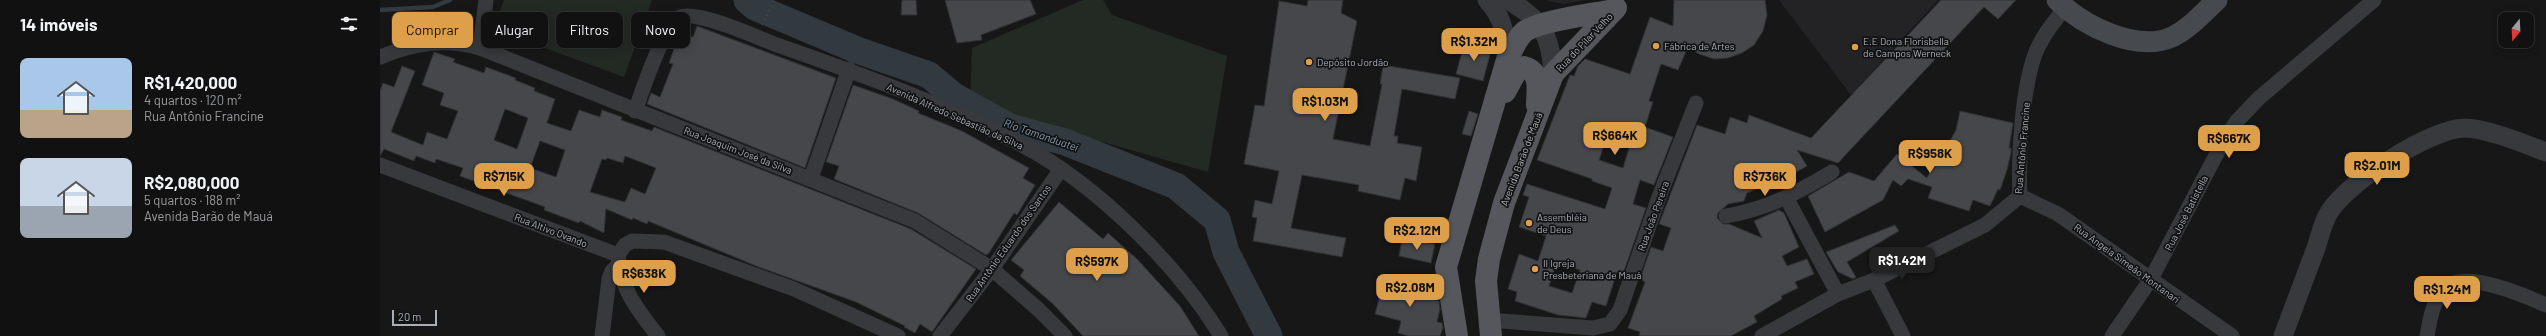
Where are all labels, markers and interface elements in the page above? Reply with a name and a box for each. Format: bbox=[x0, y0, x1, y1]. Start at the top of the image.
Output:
street label: Rua do Pilar Velho bbox=[1553, 10, 1615, 74]
chip: Comprar bbox=[392, 12, 473, 48]
chip: Alugar bbox=[481, 12, 548, 48]
chip: Filtros bbox=[556, 12, 623, 48]
chip: Novo bbox=[631, 12, 690, 48]
north arrow bbox=[2498, 12, 2534, 48]
map controls bbox=[2498, 12, 2534, 48]
icon: filters bbox=[338, 13, 360, 35]
text: 14 imóveis bbox=[20, 14, 97, 34]
pin: R$1.32M bbox=[1437, 28, 1511, 62]
text: R$1.32M bbox=[1450, 33, 1498, 49]
place label: E.E Dona Florisbella de Campos Werneck bbox=[1863, 35, 1951, 59]
place label: Fábrica de Artes bbox=[1664, 40, 1735, 52]
marker: Fábrica de Artes bbox=[1651, 41, 1661, 51]
marker: E.E Dona Florisbella de Campos Werneck bbox=[1850, 42, 1860, 52]
place label: Depósito Jordão bbox=[1317, 56, 1388, 68]
marker: Depósito Jordão bbox=[1304, 57, 1314, 67]
text: R$1,420,000 bbox=[144, 72, 237, 92]
icon: home bbox=[52, 74, 100, 122]
street label: Avenida Alfredo Sebastião da Silva bbox=[885, 80, 1025, 152]
pin: R$1.03M bbox=[1288, 88, 1362, 122]
text: 4 quartos · 120 m² bbox=[144, 92, 242, 108]
text: R$1.03M bbox=[1302, 93, 1348, 109]
street label: Rua Antônio Francine bbox=[2012, 101, 2032, 195]
text: Rua Antônio Francine bbox=[144, 108, 264, 124]
street label: Avenida Barão de Mauá bbox=[1498, 111, 1544, 207]
water label: Rio Tamanduateí bbox=[1002, 116, 1081, 154]
pin: R$664K bbox=[1582, 122, 1648, 156]
street label: Rua Joaquim José da Silva bbox=[682, 124, 794, 176]
pin: R$667K bbox=[2196, 125, 2262, 159]
text: R$664K bbox=[1592, 127, 1638, 143]
text: R$667K bbox=[2207, 130, 2251, 146]
pin: R$958K bbox=[1897, 140, 1963, 174]
text: R$958K bbox=[1908, 145, 1952, 161]
pin: R$2.01M bbox=[2340, 152, 2414, 186]
text: R$2.01M bbox=[2353, 157, 2401, 173]
pin: R$715K bbox=[471, 163, 537, 197]
pin: R$736K bbox=[1732, 163, 1798, 197]
text: R$715K bbox=[483, 168, 525, 184]
text: R$736K bbox=[1743, 168, 1787, 184]
text: R$2,080,000 bbox=[144, 172, 239, 192]
street label: Rua José Batistella bbox=[2162, 173, 2210, 253]
icon: home bbox=[52, 174, 100, 222]
street label: Rua João Pereira bbox=[1635, 179, 1671, 253]
street label: Rua Antônio Eduardo dos Santos bbox=[963, 182, 1053, 304]
text: 5 quartos · 188 m² bbox=[144, 192, 240, 208]
text: Avenida Barão de Mauá bbox=[144, 208, 273, 224]
street label: Rua Altivo Ovando bbox=[513, 211, 589, 249]
place label: Assembléia de Deus bbox=[1537, 211, 1587, 235]
pin: R$2.12M bbox=[1380, 217, 1454, 251]
marker: Assembléia de Deus bbox=[1524, 218, 1534, 228]
street label: Rua Angela Simeão Montanari bbox=[2072, 221, 2182, 305]
text: R$2.12M bbox=[1393, 222, 1441, 238]
pin: R$1.42M bbox=[1865, 247, 1939, 281]
pin: R$597K bbox=[1064, 248, 1130, 282]
text: R$1.42M bbox=[1878, 252, 1926, 268]
text: R$597K bbox=[1075, 253, 1119, 269]
place label: II Igreja Presbeteriana de Mauá bbox=[1543, 257, 1641, 281]
pin: R$638K bbox=[611, 260, 677, 294]
marker: II Igreja Presbeteriana de Mauá bbox=[1530, 264, 1540, 274]
text: R$638K bbox=[622, 265, 666, 281]
pin: R$2.08M bbox=[1373, 274, 1447, 308]
pin: R$1.24M bbox=[2410, 276, 2484, 310]
text: R$2.08M bbox=[1385, 279, 1435, 295]
text: R$1.24M bbox=[2423, 281, 2471, 297]
scale bar bbox=[392, 308, 437, 327]
text: 20 m bbox=[398, 310, 421, 323]

